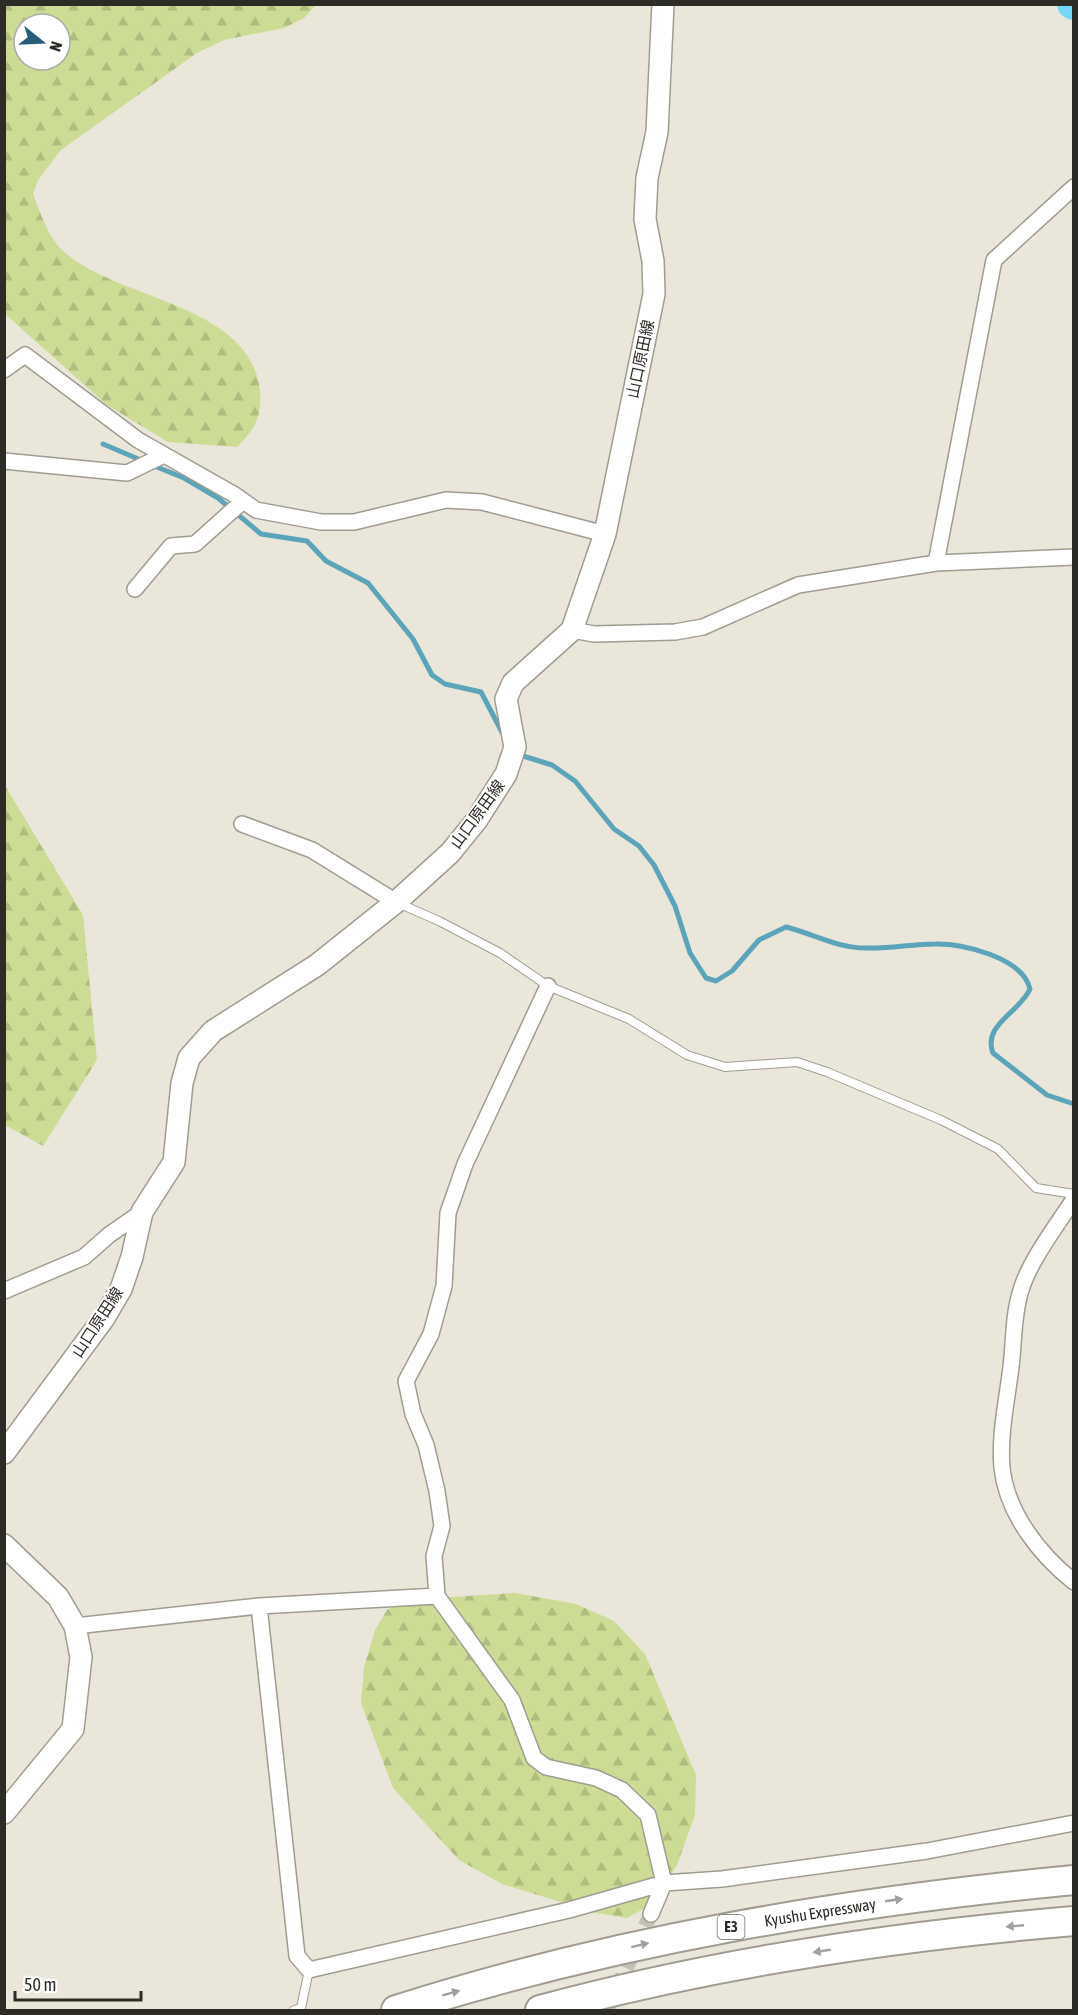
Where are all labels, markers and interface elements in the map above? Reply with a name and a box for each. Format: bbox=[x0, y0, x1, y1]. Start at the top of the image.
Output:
north arrow bbox=[12, 12, 72, 72]
text: N bbox=[46, 39, 66, 54]
street label: 山口原田線 bbox=[623, 318, 657, 400]
street label: 山口原田線 bbox=[446, 776, 508, 852]
street label: 山口原田線 bbox=[68, 1284, 126, 1360]
street label: Kyushu Expressway bbox=[763, 1894, 878, 1931]
one-way arrow bbox=[885, 1895, 904, 1904]
road number: E3 bbox=[718, 1915, 744, 1939]
one-way arrow bbox=[1006, 1921, 1025, 1931]
one-way arrow bbox=[631, 1939, 650, 1949]
one-way arrow bbox=[812, 1947, 831, 1956]
scale bar bbox=[15, 1964, 141, 2002]
text: 50 m bbox=[24, 1974, 56, 1995]
one-way arrow bbox=[442, 1988, 461, 1998]

